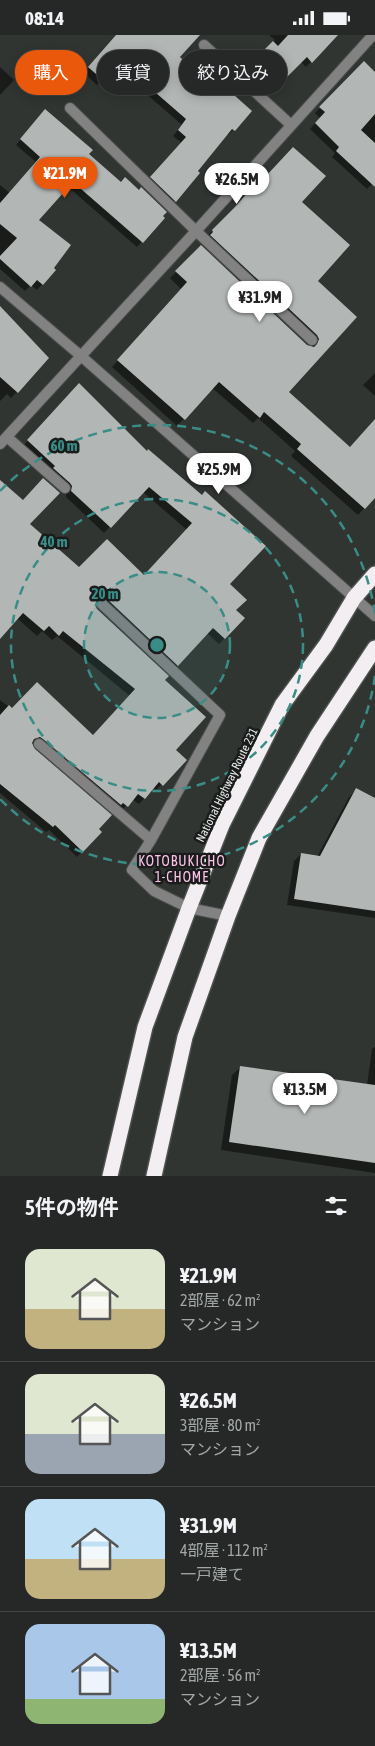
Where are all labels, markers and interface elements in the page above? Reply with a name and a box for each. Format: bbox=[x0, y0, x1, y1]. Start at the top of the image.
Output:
text: 08:14 bbox=[25, 7, 64, 29]
chip: 購入 bbox=[15, 50, 87, 95]
chip: 賃貸 bbox=[97, 50, 169, 95]
chip: 絞り込み bbox=[179, 50, 287, 95]
pin: ¥21.9M bbox=[24, 156, 106, 199]
pin: ¥26.5M bbox=[196, 163, 278, 205]
text: ¥21.9M bbox=[43, 164, 87, 182]
text: ¥26.5M bbox=[215, 170, 259, 188]
pin: ¥31.9M bbox=[219, 281, 301, 323]
text: ¥31.9M bbox=[238, 288, 282, 306]
text: 60 m bbox=[51, 437, 78, 454]
pin: ¥25.9M bbox=[178, 453, 260, 495]
text: ¥25.9M bbox=[197, 460, 241, 478]
text: 40 m bbox=[40, 533, 68, 550]
text: 20 m bbox=[92, 585, 119, 602]
centre of rings bbox=[148, 636, 166, 654]
street label: National Highway Route 231 bbox=[193, 725, 261, 844]
district label: KOTOBUKICHO 1-CHOME bbox=[138, 853, 226, 885]
pin: ¥13.5M bbox=[264, 1073, 346, 1115]
text: ¥13.5M bbox=[283, 1080, 327, 1098]
icon: filters bbox=[322, 1192, 350, 1220]
text: 5件の物件 bbox=[25, 1195, 119, 1219]
text: ¥21.9M bbox=[180, 1263, 237, 1287]
icon: home bbox=[65, 1269, 125, 1329]
text: 2部屋 · 62 m² bbox=[180, 1291, 261, 1309]
text: マンション bbox=[180, 1315, 260, 1333]
text: ¥26.5M bbox=[180, 1388, 237, 1412]
icon: home bbox=[65, 1394, 125, 1454]
text: 3部屋 · 80 m² bbox=[180, 1416, 261, 1434]
text: マンション bbox=[180, 1440, 260, 1458]
text: ¥31.9M bbox=[180, 1513, 237, 1537]
icon: home bbox=[65, 1519, 125, 1579]
text: 4部屋 · 112 m² bbox=[180, 1541, 268, 1559]
text: 一戸建て bbox=[180, 1565, 244, 1583]
text: ¥13.5M bbox=[180, 1638, 237, 1662]
icon: home bbox=[65, 1644, 125, 1704]
text: 2部屋 · 56 m² bbox=[180, 1666, 261, 1684]
text: マンション bbox=[180, 1690, 260, 1708]

